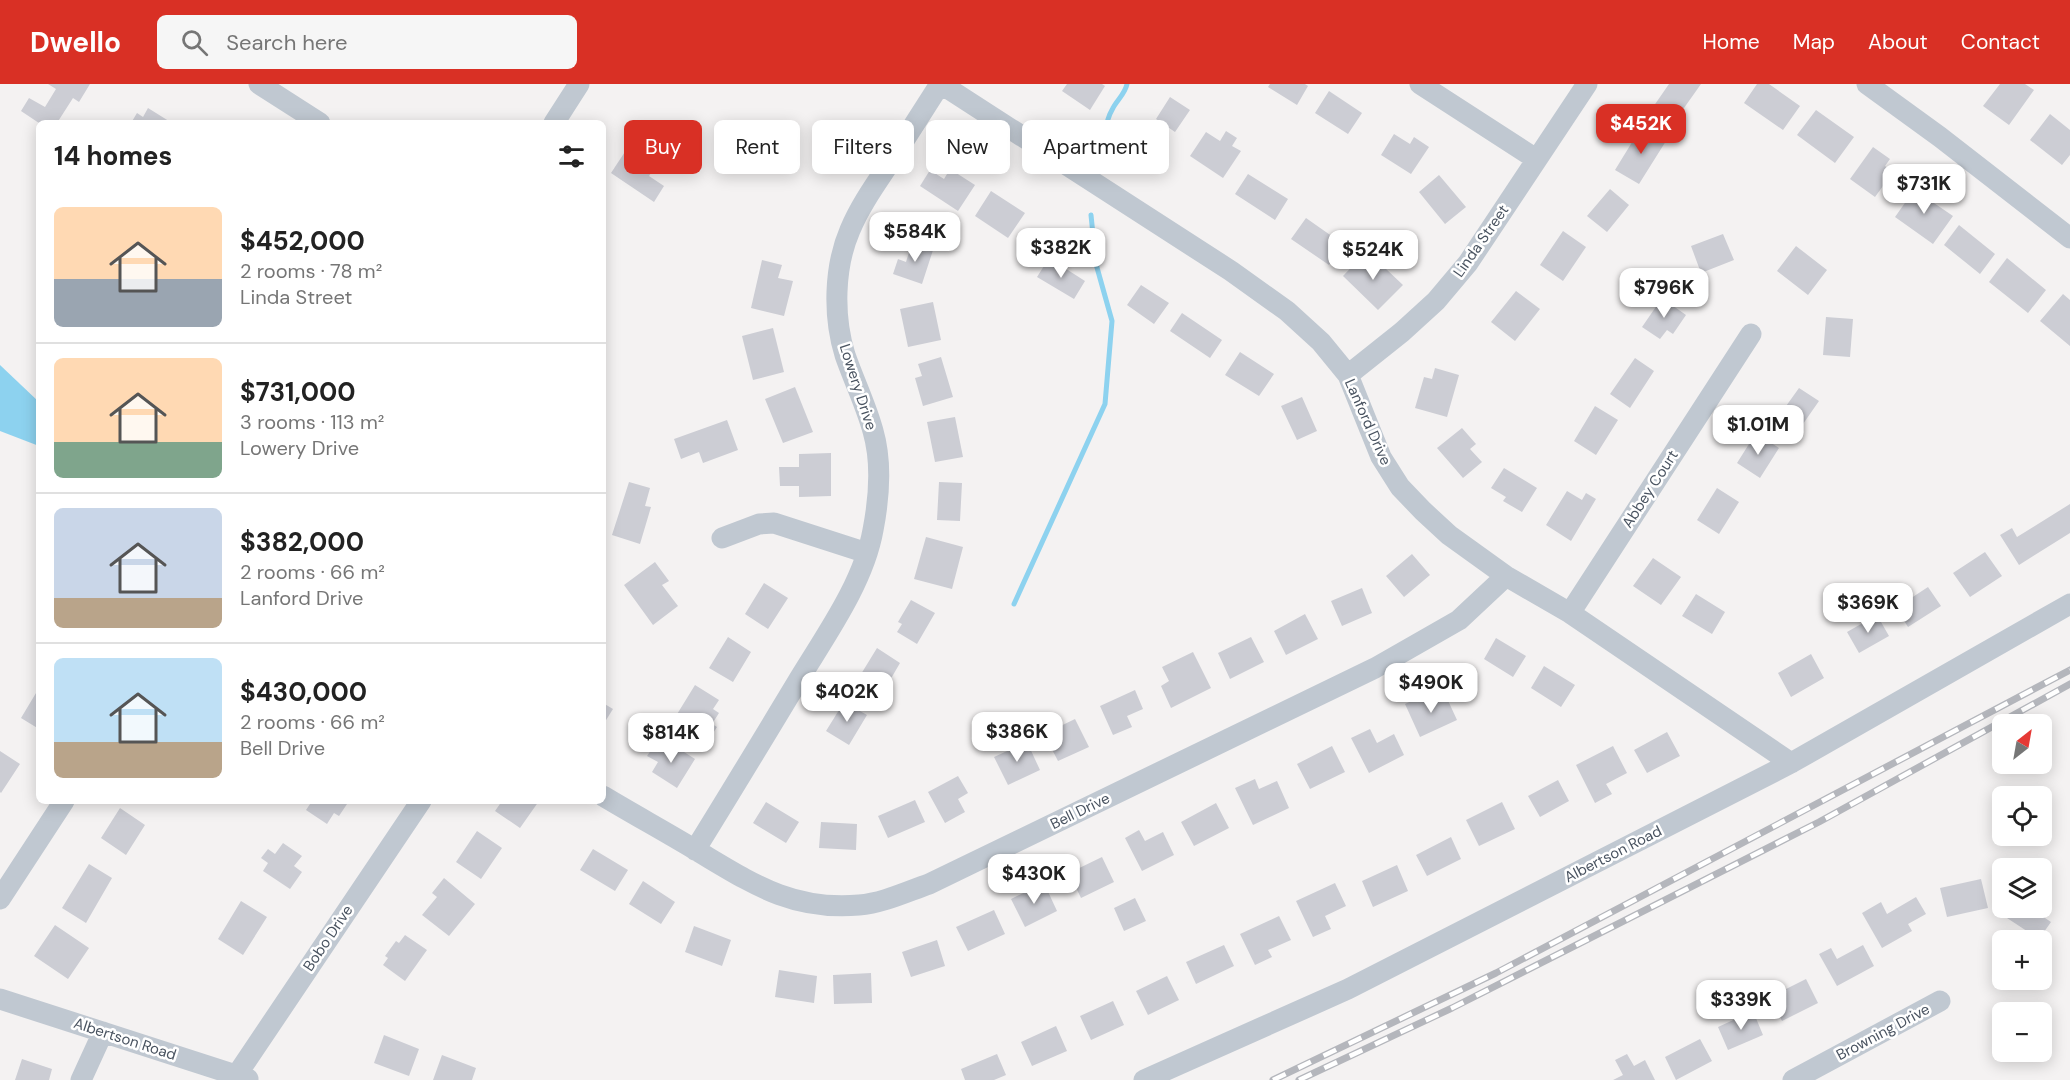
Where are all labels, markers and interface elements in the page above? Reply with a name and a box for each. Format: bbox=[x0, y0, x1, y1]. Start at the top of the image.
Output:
search box bbox=[157, 15, 577, 69]
text: Dwello bbox=[30, 24, 121, 61]
icon: search bbox=[178, 26, 211, 59]
text: Search here bbox=[226, 28, 348, 57]
text: Home bbox=[1702, 28, 1760, 56]
text: Map bbox=[1793, 28, 1835, 56]
text: About bbox=[1868, 28, 1928, 56]
text: Contact bbox=[1961, 28, 2040, 56]
pin: $452K bbox=[1599, 104, 1683, 155]
text: $452K bbox=[1610, 110, 1672, 136]
chip: Buy bbox=[624, 120, 702, 174]
chip: Rent bbox=[714, 120, 800, 174]
chip: Filters bbox=[812, 120, 914, 174]
chip: New bbox=[926, 120, 1010, 174]
chip: Apartment bbox=[1022, 120, 1169, 174]
text: 14 homes bbox=[54, 139, 172, 173]
icon: filters bbox=[555, 140, 588, 173]
pin: $731K bbox=[1882, 164, 1966, 215]
text: $731K bbox=[1897, 170, 1951, 196]
street label: Linda Street bbox=[1449, 201, 1513, 281]
pin: $584K bbox=[873, 212, 957, 263]
text: $584K bbox=[883, 218, 947, 244]
text: $452,000 bbox=[240, 224, 365, 258]
pin: $382K bbox=[1019, 228, 1103, 279]
pin: $524K bbox=[1331, 230, 1415, 281]
icon: home bbox=[102, 231, 174, 303]
text: $382K bbox=[1030, 234, 1092, 260]
text: $524K bbox=[1342, 236, 1404, 262]
text: 2 rooms · 78 m² bbox=[240, 258, 382, 284]
pin: $796K bbox=[1622, 268, 1706, 319]
text: $796K bbox=[1633, 274, 1695, 300]
text: Linda Street bbox=[240, 284, 352, 310]
street label: Lowery Drive bbox=[835, 341, 881, 433]
text: $731,000 bbox=[240, 375, 356, 409]
street label: Lanford Drive bbox=[1340, 376, 1396, 468]
icon: home bbox=[102, 382, 174, 454]
pin: $1.01M bbox=[1709, 405, 1807, 456]
text: 3 rooms · 113 m² bbox=[240, 409, 384, 435]
text: $1.01M bbox=[1727, 411, 1789, 437]
text: Lowery Drive bbox=[240, 435, 359, 461]
street label: Abbey Court bbox=[1617, 446, 1683, 532]
text: $382,000 bbox=[240, 525, 364, 559]
icon: home bbox=[102, 532, 174, 604]
text: 2 rooms · 66 m² bbox=[240, 559, 385, 585]
pin: $369K bbox=[1826, 583, 1910, 634]
text: Lanford Drive bbox=[240, 585, 363, 611]
text: $369K bbox=[1837, 589, 1899, 615]
pin: $490K bbox=[1389, 663, 1473, 714]
text: $490K bbox=[1399, 669, 1463, 695]
pin: $402K bbox=[805, 672, 889, 723]
text: $430,000 bbox=[240, 675, 367, 709]
text: $402K bbox=[815, 678, 879, 704]
icon: home bbox=[102, 682, 174, 754]
text: 2 rooms · 66 m² bbox=[240, 709, 385, 735]
pin: $386K bbox=[975, 712, 1059, 763]
pin: $814K bbox=[629, 713, 713, 764]
north arrow bbox=[1992, 714, 2052, 774]
map controls bbox=[1992, 714, 2052, 1062]
text: $386K bbox=[986, 718, 1048, 744]
text: $814K bbox=[642, 719, 700, 745]
text: Bell Drive bbox=[240, 735, 325, 761]
button: locate bbox=[1992, 786, 2052, 846]
street label: Bell Drive bbox=[1047, 788, 1113, 834]
street label: Albertson Road bbox=[1561, 821, 1665, 887]
pin: $430K bbox=[992, 854, 1076, 905]
button: layers bbox=[1992, 858, 2052, 918]
text: $430K bbox=[1002, 860, 1066, 886]
street label: Bobo Drive bbox=[299, 901, 357, 975]
button: + bbox=[1992, 930, 2052, 990]
pin: $339K bbox=[1699, 980, 1783, 1031]
text: $339K bbox=[1710, 986, 1772, 1012]
street label: Browning Drive bbox=[1833, 999, 1933, 1065]
button: − bbox=[1992, 1002, 2052, 1062]
street label: Albertson Road bbox=[71, 1013, 179, 1065]

